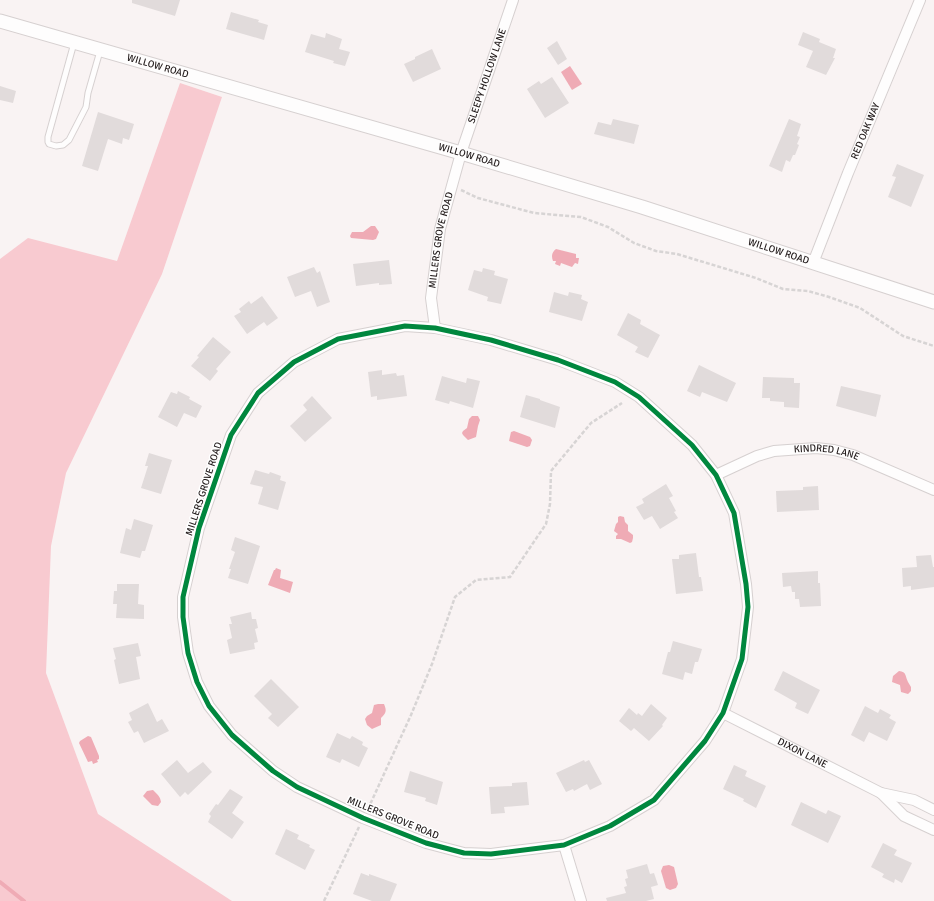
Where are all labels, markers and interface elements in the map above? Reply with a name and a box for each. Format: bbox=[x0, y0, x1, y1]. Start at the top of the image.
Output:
street label: SLEEPY HOLLOW LANE bbox=[466, 27, 509, 125]
street label: WILLOW ROAD bbox=[125, 52, 190, 81]
street label: RED OAK WAY bbox=[848, 101, 883, 161]
street label: WILLOW ROAD bbox=[437, 141, 501, 170]
street label: MILLERS GROVE ROAD bbox=[426, 191, 456, 289]
street label: WILLOW ROAD bbox=[746, 236, 811, 267]
street label: MILLERS GROVE ROAD bbox=[183, 441, 225, 537]
street label: KINDRED LANE bbox=[793, 442, 862, 463]
street label: DIXON LANE bbox=[775, 736, 830, 771]
street label: MILLERS GROVE ROAD bbox=[345, 794, 441, 842]

